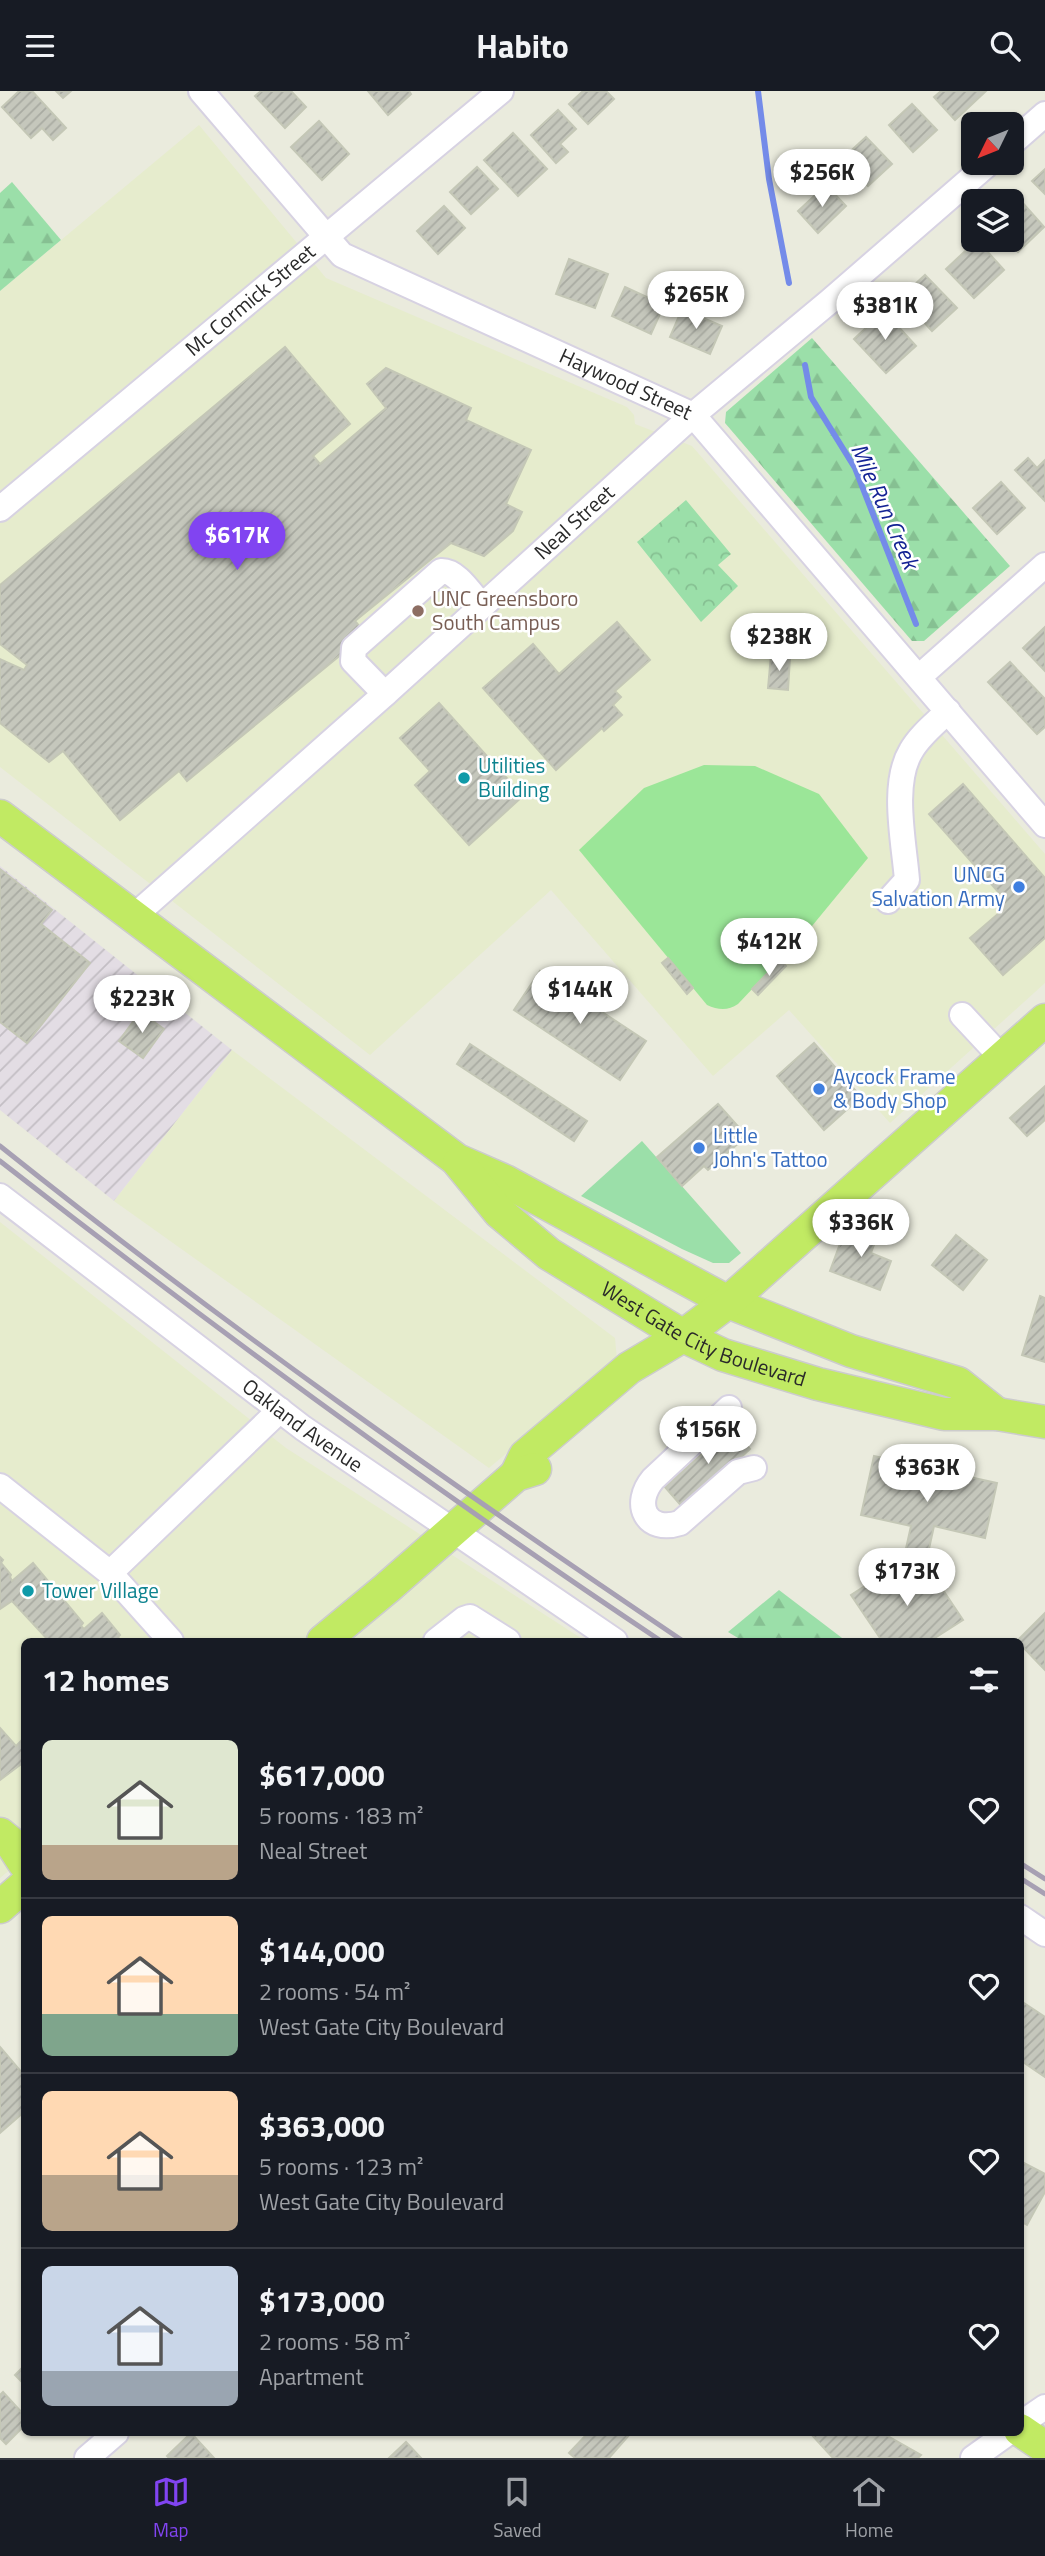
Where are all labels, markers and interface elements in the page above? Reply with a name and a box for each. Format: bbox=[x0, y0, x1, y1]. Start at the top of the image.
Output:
text: Habito bbox=[476, 22, 569, 70]
icon: menu bbox=[21, 27, 59, 65]
icon: search bbox=[986, 27, 1024, 65]
north arrow bbox=[961, 112, 1024, 175]
map controls bbox=[961, 112, 1024, 252]
pin: $256K bbox=[773, 149, 871, 209]
text: $256K bbox=[789, 154, 855, 189]
button: layers bbox=[961, 189, 1024, 252]
street label: Mc Cormick Street bbox=[178, 235, 322, 363]
pin: $265K bbox=[647, 271, 745, 331]
text: $265K bbox=[663, 276, 729, 311]
pin: $381K bbox=[836, 282, 934, 342]
text: $381K bbox=[852, 287, 918, 322]
street label: Haywood Street bbox=[554, 339, 698, 428]
water label: Mile Run Creek bbox=[842, 437, 930, 577]
street label: Neal Street bbox=[526, 476, 622, 567]
pin: $617K bbox=[188, 512, 286, 572]
text: $617K bbox=[204, 517, 270, 552]
place label: UNC Greensboro South Campus bbox=[432, 582, 578, 638]
marker: UNC Greensboro South Campus bbox=[410, 603, 426, 619]
pin: $238K bbox=[730, 613, 828, 673]
text: $238K bbox=[746, 618, 812, 653]
place label: Utilities Building bbox=[478, 749, 550, 805]
marker: Utilities Building bbox=[456, 770, 472, 786]
place label: UNCG Salvation Army bbox=[871, 858, 1005, 914]
marker: UNCG Salvation Army bbox=[1011, 879, 1027, 895]
pin: $412K bbox=[720, 919, 818, 978]
text: $412K bbox=[736, 923, 802, 958]
pin: $144K bbox=[531, 967, 629, 1026]
text: $144K bbox=[547, 971, 613, 1006]
pin: $223K bbox=[93, 975, 191, 1035]
text: $223K bbox=[109, 980, 175, 1015]
place label: Aycock Frame & Body Shop bbox=[833, 1060, 956, 1116]
marker: Aycock Frame & Body Shop bbox=[811, 1081, 827, 1097]
place label: Little John's Tattoo bbox=[713, 1119, 828, 1175]
marker: Little John's Tattoo bbox=[691, 1140, 707, 1156]
pin: $336K bbox=[812, 1199, 910, 1259]
text: $336K bbox=[828, 1204, 894, 1239]
street label: West Gate City Boulevard bbox=[595, 1273, 810, 1394]
street label: Oakland Avenue bbox=[236, 1370, 370, 1480]
pin: $156K bbox=[659, 1407, 757, 1466]
text: $156K bbox=[675, 1411, 741, 1446]
pin: $363K bbox=[878, 1445, 976, 1504]
text: $363K bbox=[894, 1449, 960, 1484]
pin: $173K bbox=[858, 1549, 956, 1608]
text: $173K bbox=[874, 1553, 940, 1588]
place label: Tower Village bbox=[42, 1574, 159, 1606]
marker: Tower Village bbox=[20, 1583, 36, 1599]
text: 12 homes bbox=[42, 1657, 169, 1703]
icon: filters bbox=[965, 1661, 1003, 1699]
text: $617,000 bbox=[259, 1752, 385, 1798]
icon: home bbox=[98, 1768, 182, 1852]
icon: heart bbox=[965, 1791, 1003, 1829]
text: 5 rooms · 183 m² bbox=[259, 1798, 423, 1833]
text: Neal Street bbox=[259, 1833, 367, 1868]
text: $144,000 bbox=[259, 1928, 385, 1974]
icon: home bbox=[98, 1944, 182, 2028]
icon: heart bbox=[965, 1967, 1003, 2005]
text: 2 rooms · 54 m² bbox=[259, 1974, 410, 2009]
text: West Gate City Boulevard bbox=[259, 2009, 504, 2044]
text: $363,000 bbox=[259, 2103, 385, 2149]
icon: home bbox=[98, 2119, 182, 2203]
icon: heart bbox=[965, 2142, 1003, 2180]
text: 5 rooms · 123 m² bbox=[259, 2149, 423, 2184]
text: West Gate City Boulevard bbox=[259, 2184, 504, 2219]
text: $173,000 bbox=[259, 2278, 385, 2324]
icon: home bbox=[98, 2294, 182, 2378]
icon: heart bbox=[965, 2317, 1003, 2355]
text: 2 rooms · 58 m² bbox=[259, 2324, 410, 2359]
text: Apartment bbox=[259, 2359, 364, 2394]
tab: Map bbox=[152, 2473, 190, 2544]
tab: Saved bbox=[493, 2473, 542, 2544]
tab: Home bbox=[845, 2473, 893, 2544]

